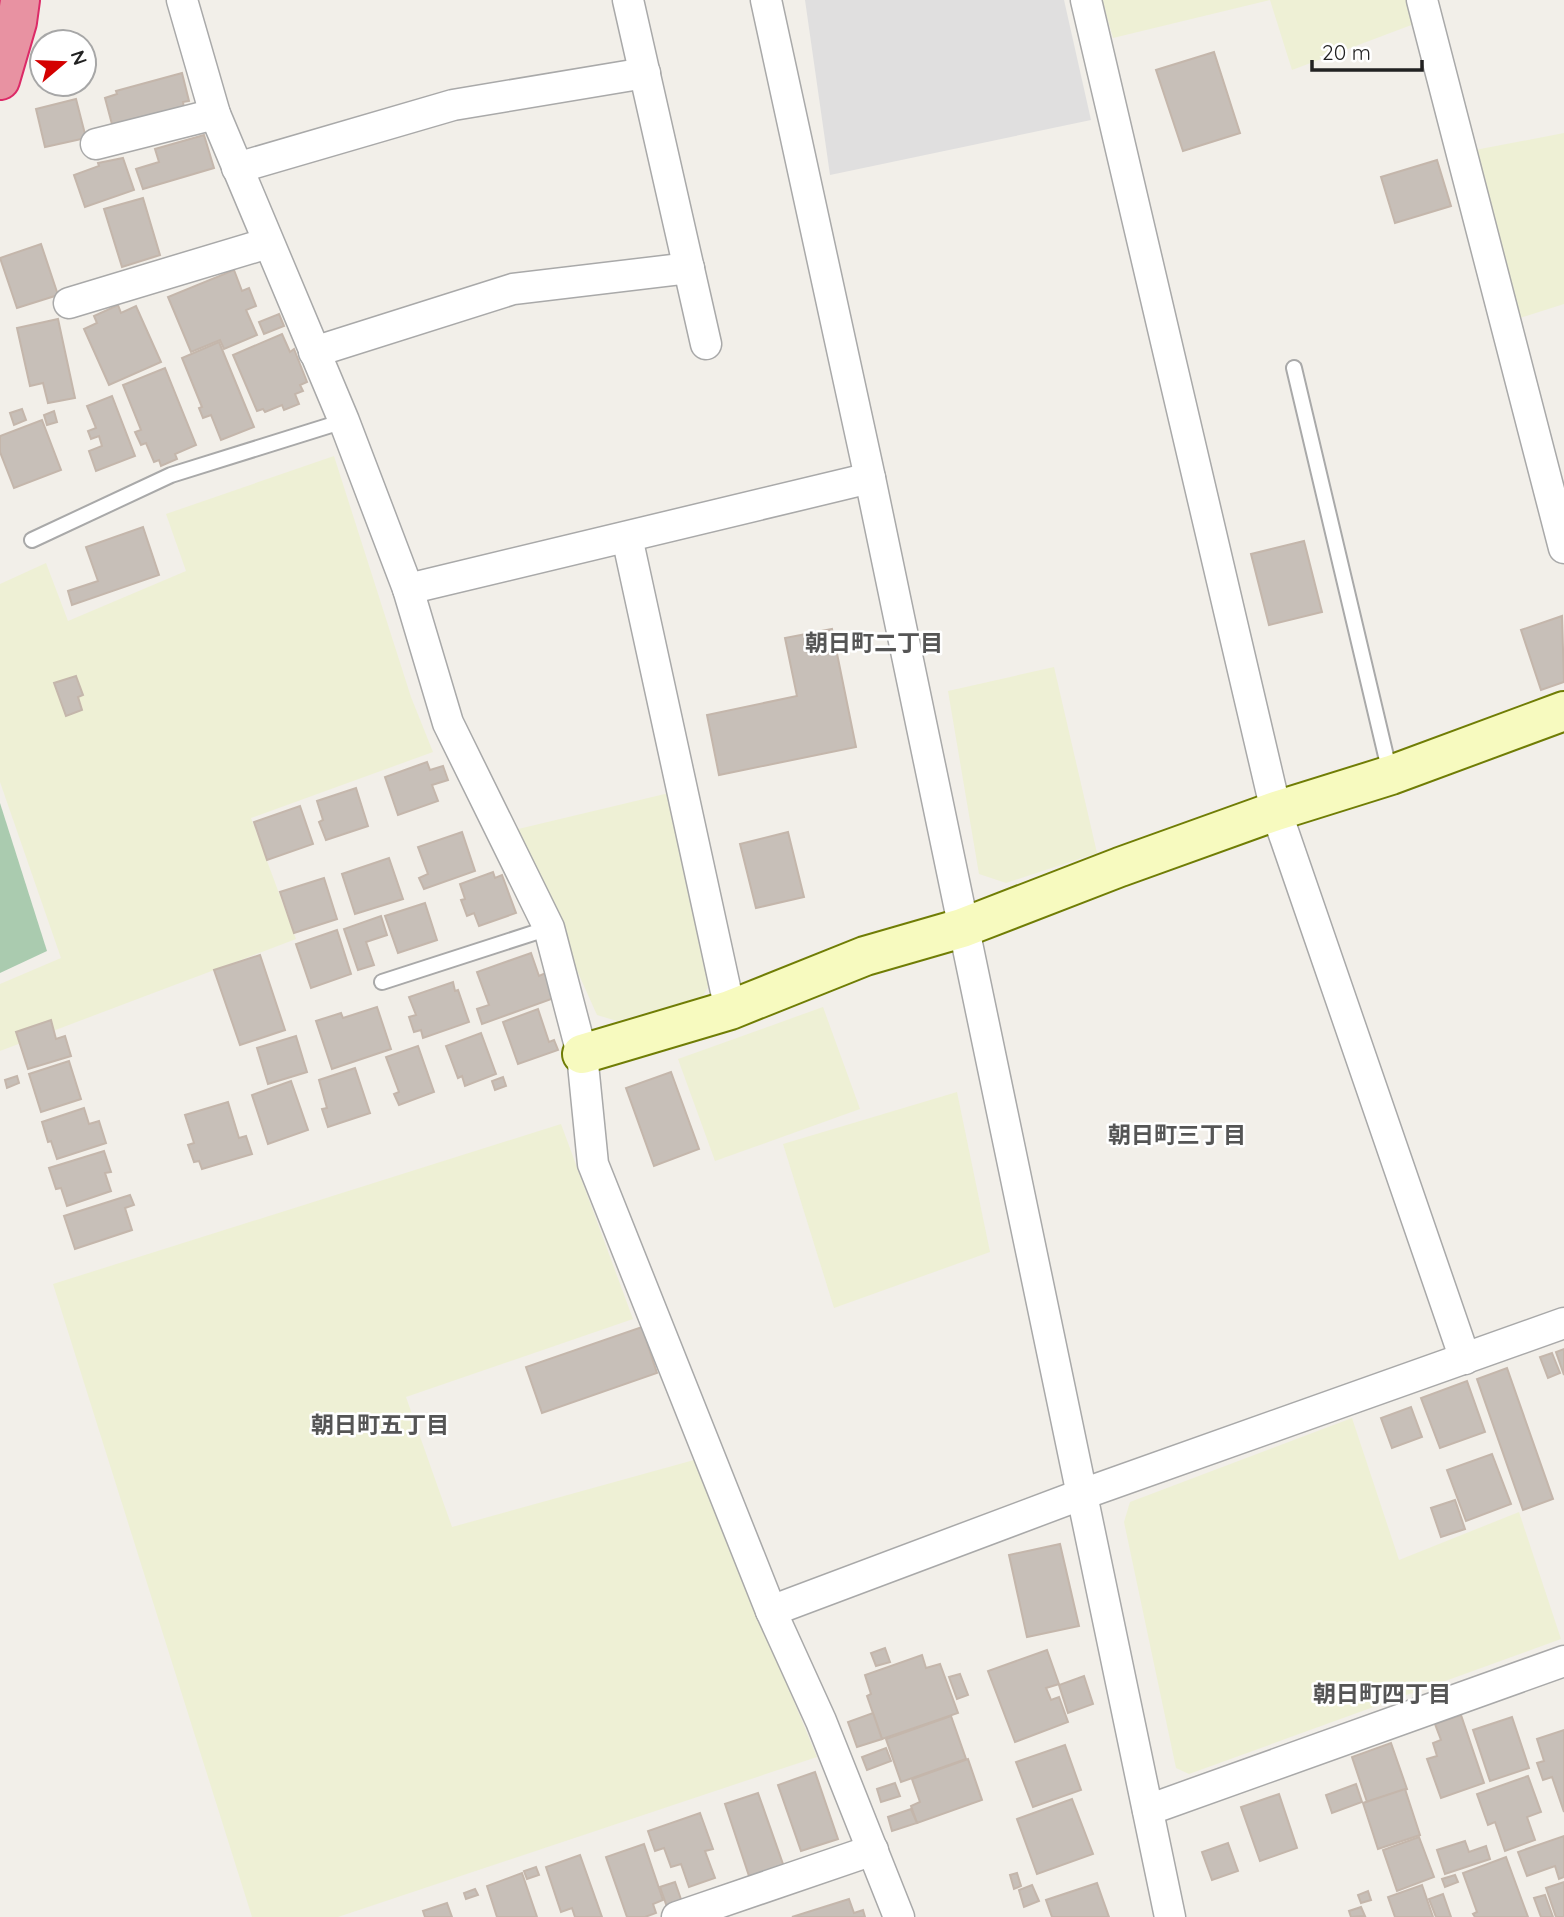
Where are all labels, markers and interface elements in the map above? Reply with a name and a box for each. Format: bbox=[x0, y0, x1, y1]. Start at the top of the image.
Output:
north arrow bbox=[28, 28, 98, 98]
scale bar bbox=[1312, 28, 1422, 72]
text: 20 m bbox=[1322, 39, 1371, 65]
text: N bbox=[65, 47, 93, 68]
district label: 朝日町二丁目 bbox=[805, 628, 943, 657]
district label: 朝日町三丁目 bbox=[1108, 1120, 1246, 1149]
district label: 朝日町五丁目 bbox=[311, 1410, 449, 1439]
district label: 朝日町四丁目 bbox=[1313, 1679, 1451, 1708]

